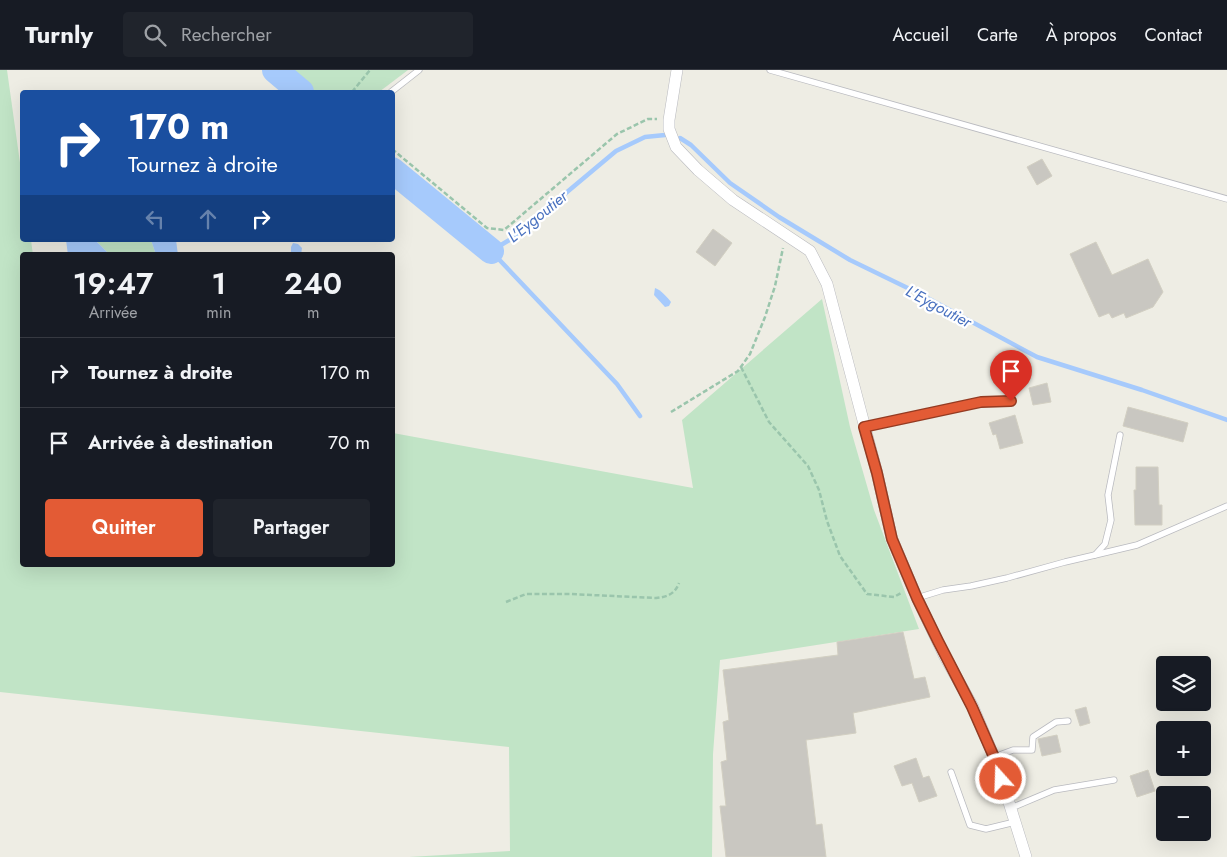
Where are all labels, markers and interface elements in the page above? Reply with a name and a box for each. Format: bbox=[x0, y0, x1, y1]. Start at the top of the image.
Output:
search box bbox=[123, 12, 473, 57]
text: Turnly bbox=[25, 17, 93, 52]
icon: search bbox=[141, 21, 169, 49]
text: Rechercher bbox=[181, 21, 272, 48]
text: Accueil bbox=[892, 22, 949, 48]
text: Carte bbox=[977, 22, 1018, 48]
text: À propos bbox=[1046, 22, 1116, 48]
text: Contact bbox=[1144, 22, 1202, 48]
text: 170 m bbox=[128, 102, 229, 152]
icon: right bbox=[45, 110, 110, 175]
text: Tournez à droite bbox=[128, 148, 278, 180]
water label: L'Eygoutier bbox=[502, 184, 574, 248]
icon: left bbox=[141, 205, 169, 233]
icon: ahead bbox=[194, 205, 222, 233]
icon: right bbox=[247, 205, 275, 233]
text: 19:47 bbox=[73, 262, 153, 305]
text: 1 bbox=[211, 262, 226, 305]
text: 240 bbox=[284, 262, 342, 305]
water label: L'Eygoutier bbox=[902, 279, 977, 334]
text: Arrivée bbox=[89, 301, 138, 324]
text: min bbox=[206, 301, 231, 324]
text: m bbox=[307, 301, 319, 324]
pin bbox=[990, 350, 1032, 401]
icon: arrive bbox=[997, 357, 1025, 385]
icon: right bbox=[45, 359, 73, 387]
text: Tournez à droite bbox=[88, 359, 233, 386]
text: 170 m bbox=[320, 359, 370, 386]
icon: arrive bbox=[45, 429, 73, 457]
text: Arrivée à destination bbox=[88, 429, 273, 456]
text: 70 m bbox=[328, 429, 370, 456]
button: Quitter bbox=[45, 499, 203, 557]
button: Partager bbox=[213, 499, 370, 557]
map controls bbox=[1156, 656, 1211, 841]
button: layers bbox=[1156, 656, 1211, 711]
button: + bbox=[1156, 721, 1211, 776]
position arrow bbox=[974, 752, 1026, 804]
button: − bbox=[1156, 786, 1211, 841]

